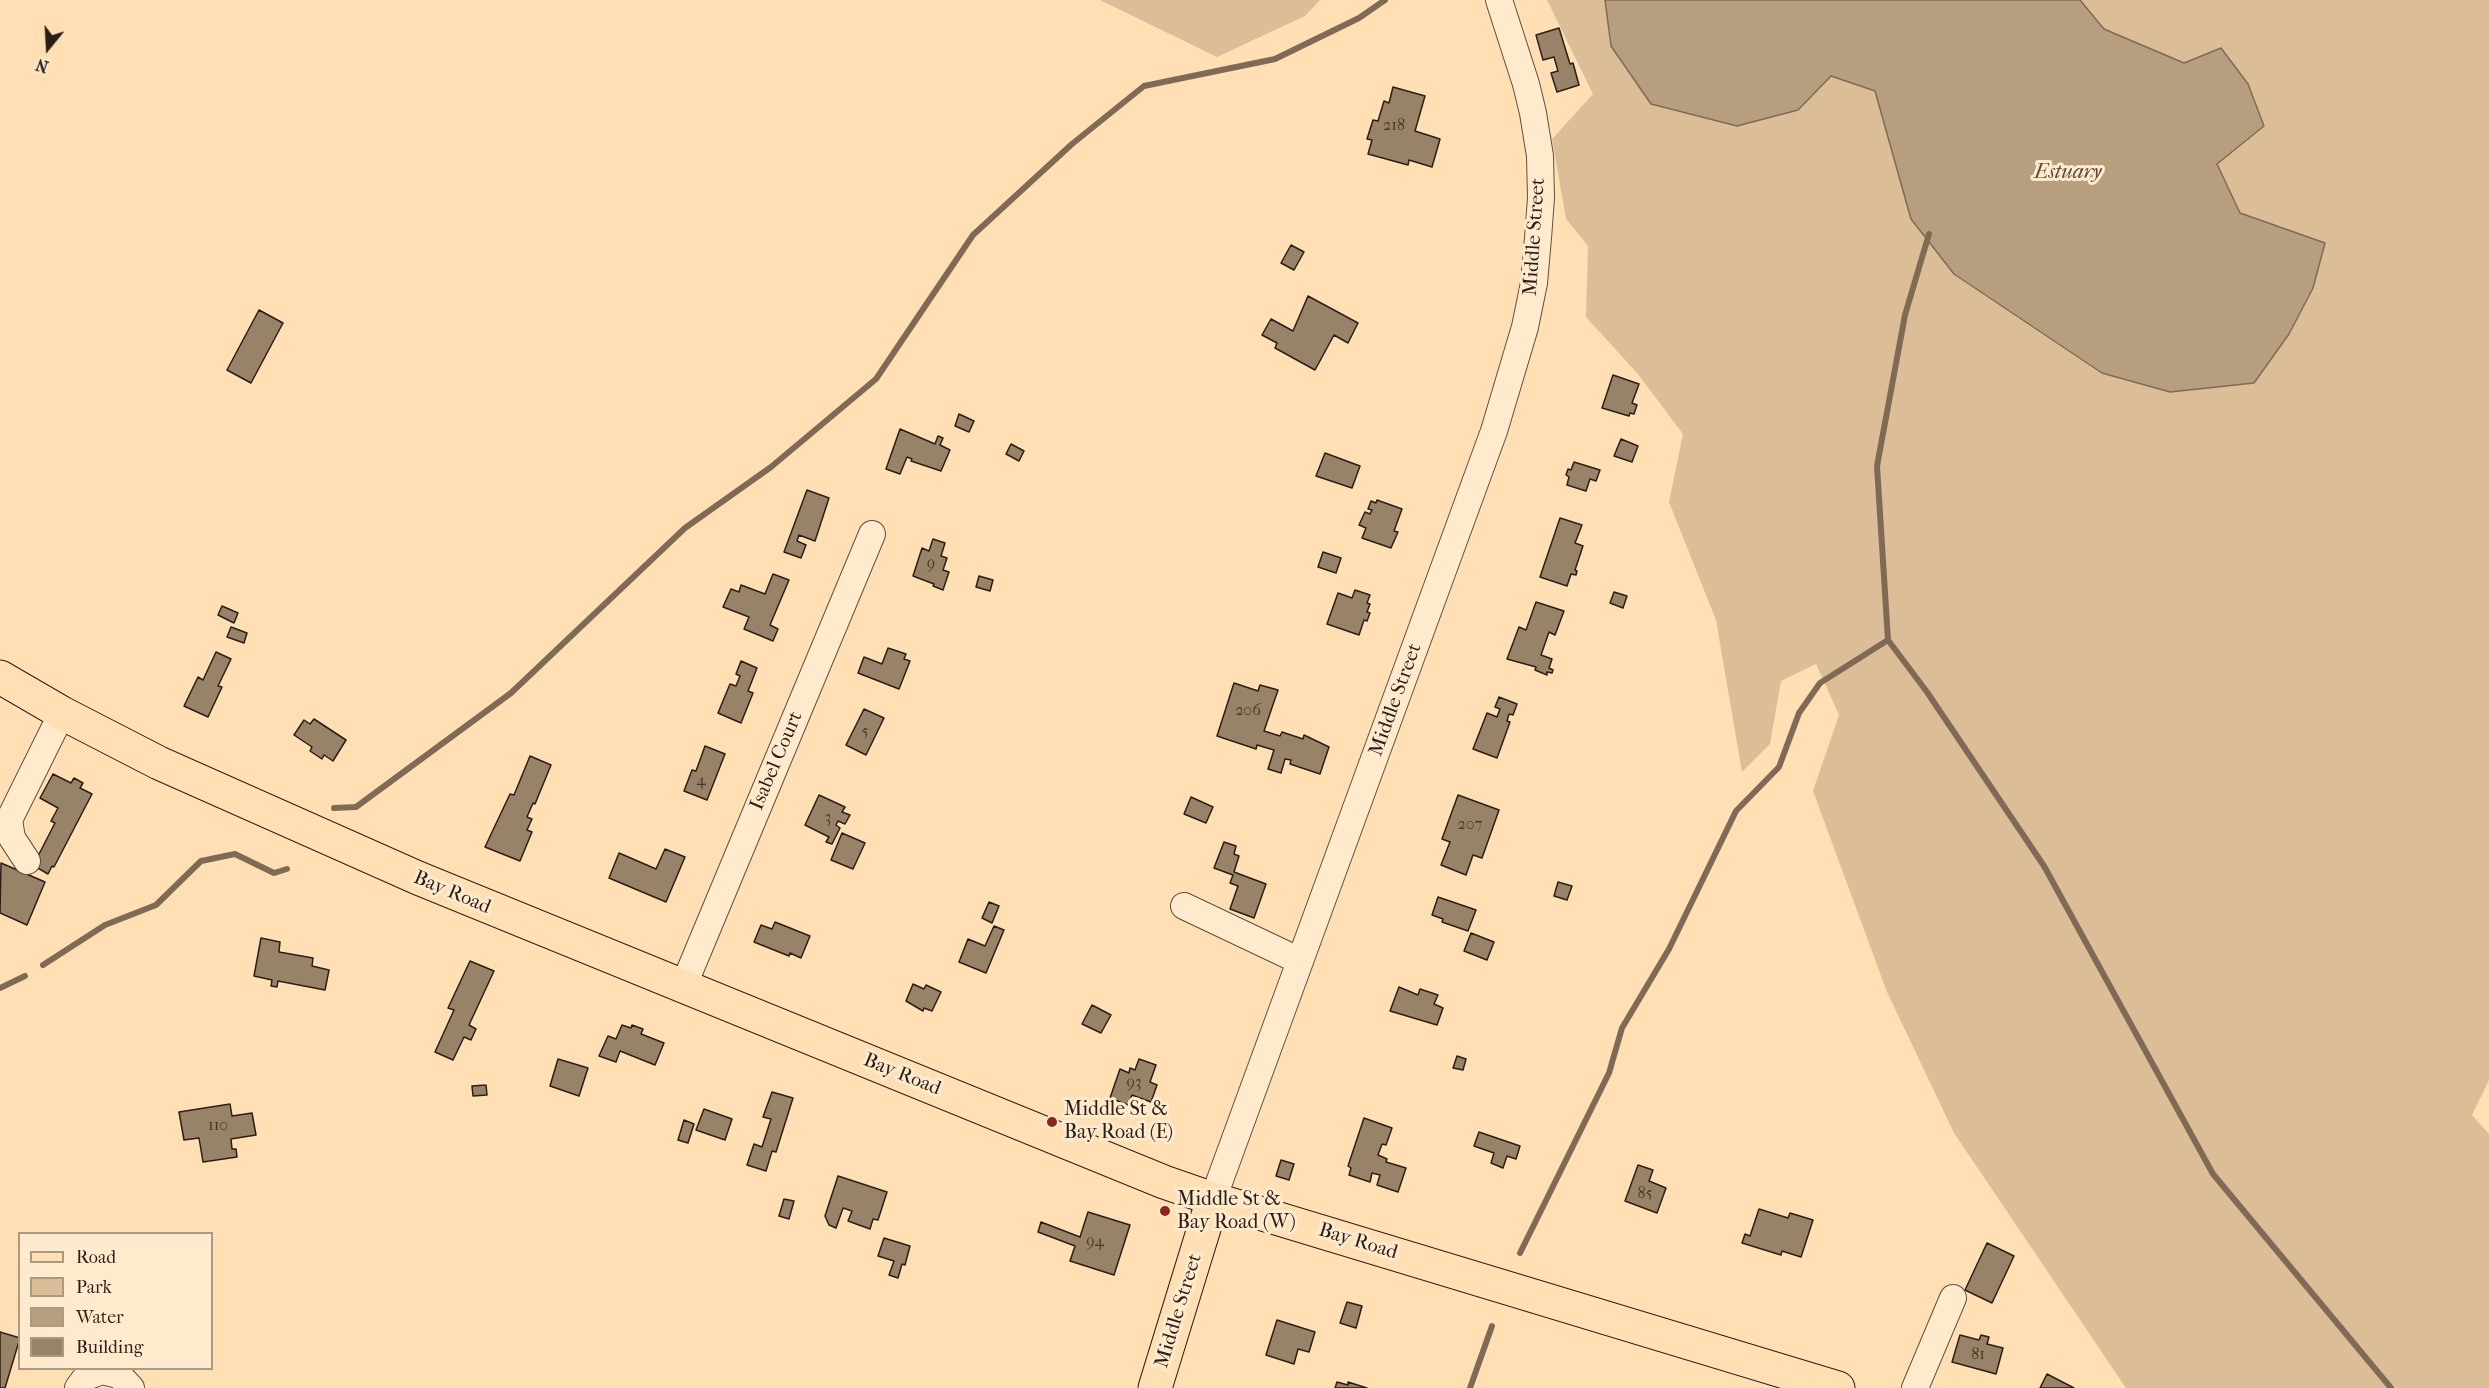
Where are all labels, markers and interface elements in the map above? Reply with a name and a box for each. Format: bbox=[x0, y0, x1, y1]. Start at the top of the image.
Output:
north arrow bbox=[18, 18, 78, 78]
text: N bbox=[34, 55, 51, 77]
house number: 218 bbox=[1383, 116, 1405, 136]
water label: Estuary bbox=[2034, 160, 2102, 186]
street label: Middle Street bbox=[1519, 177, 1551, 297]
house number: 9 bbox=[927, 554, 935, 574]
street label: Middle Street bbox=[1365, 640, 1427, 760]
house number: 206 bbox=[1235, 701, 1261, 721]
street label: Isabel Court bbox=[745, 708, 809, 814]
house number: 5 bbox=[862, 722, 868, 742]
house number: 4 bbox=[696, 771, 706, 791]
house number: 3 bbox=[825, 808, 831, 828]
house number: 207 bbox=[1458, 815, 1482, 835]
street label: Bay Road bbox=[410, 866, 494, 920]
street label: Bay Road bbox=[860, 1049, 944, 1101]
house number: 93 bbox=[1127, 1073, 1141, 1093]
place label: Middle St & Bay Road (E) bbox=[1064, 1098, 1173, 1145]
marker: Middle St & Bay Road (E) bbox=[1045, 1115, 1059, 1129]
house number: 110 bbox=[208, 1116, 228, 1136]
house number: 85 bbox=[1638, 1184, 1652, 1204]
place label: Middle St & Bay Road (W) bbox=[1177, 1188, 1296, 1235]
marker: Middle St & Bay Road (W) bbox=[1158, 1204, 1172, 1218]
street label: Bay Road bbox=[1316, 1219, 1400, 1265]
legend bbox=[18, 1232, 213, 1370]
house number: 94 bbox=[1086, 1232, 1104, 1252]
text: Road bbox=[76, 1247, 116, 1268]
street label: Middle Street bbox=[1150, 1251, 1208, 1371]
text: Park bbox=[76, 1277, 112, 1298]
text: Water bbox=[76, 1307, 124, 1328]
text: Building bbox=[76, 1337, 143, 1358]
house number: 81 bbox=[1971, 1345, 1985, 1365]

